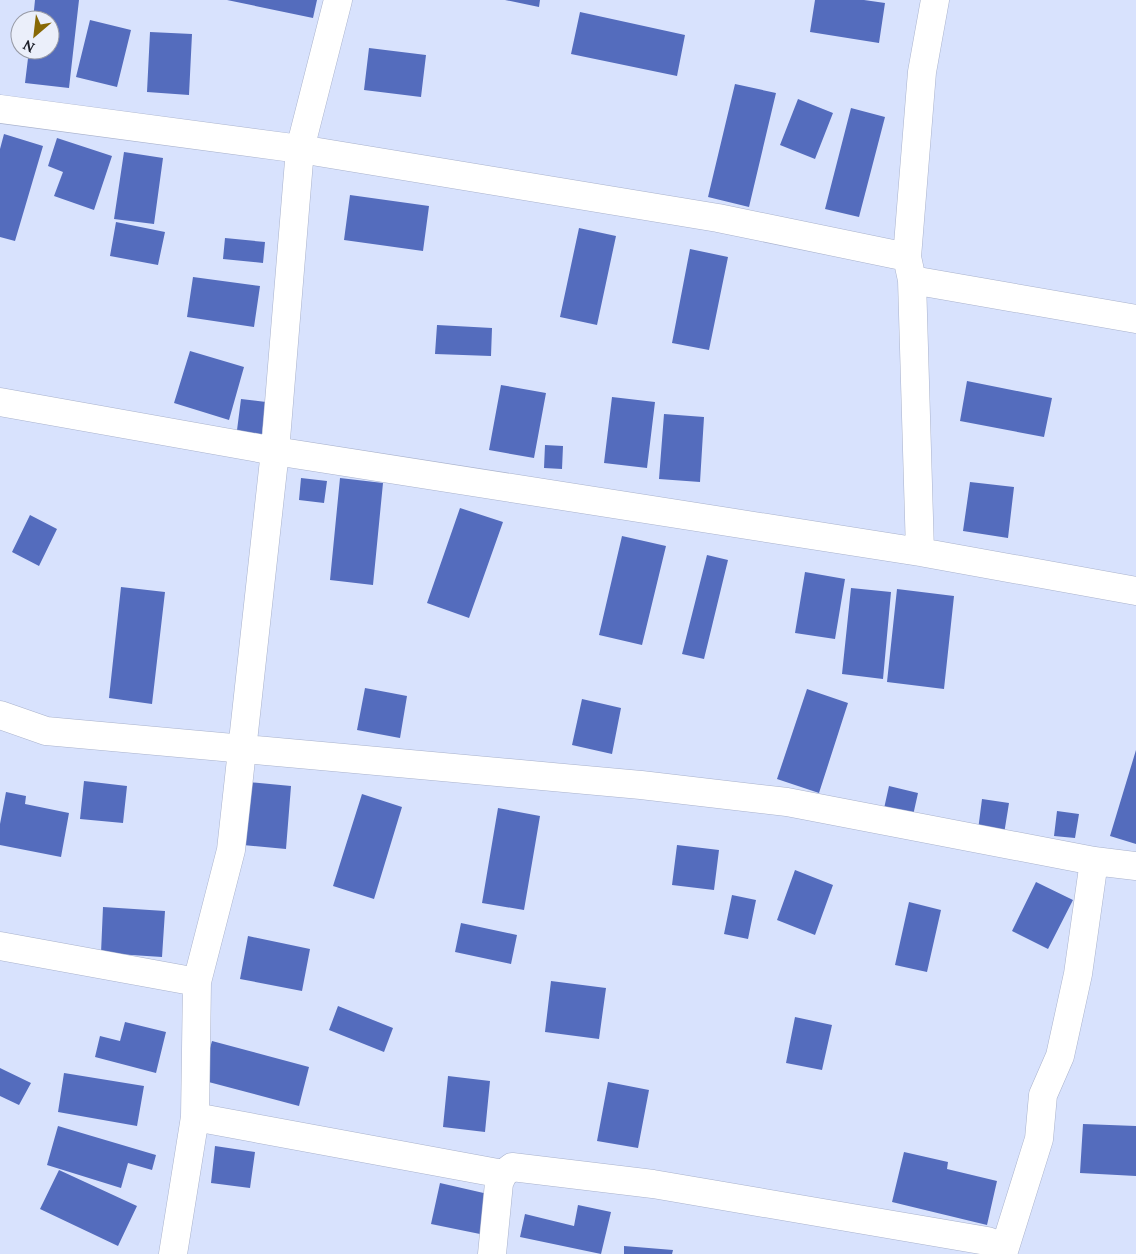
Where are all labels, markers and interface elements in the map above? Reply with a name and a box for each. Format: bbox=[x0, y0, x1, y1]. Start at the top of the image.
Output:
north arrow bbox=[10, 10, 60, 60]
text: N bbox=[20, 36, 38, 57]

